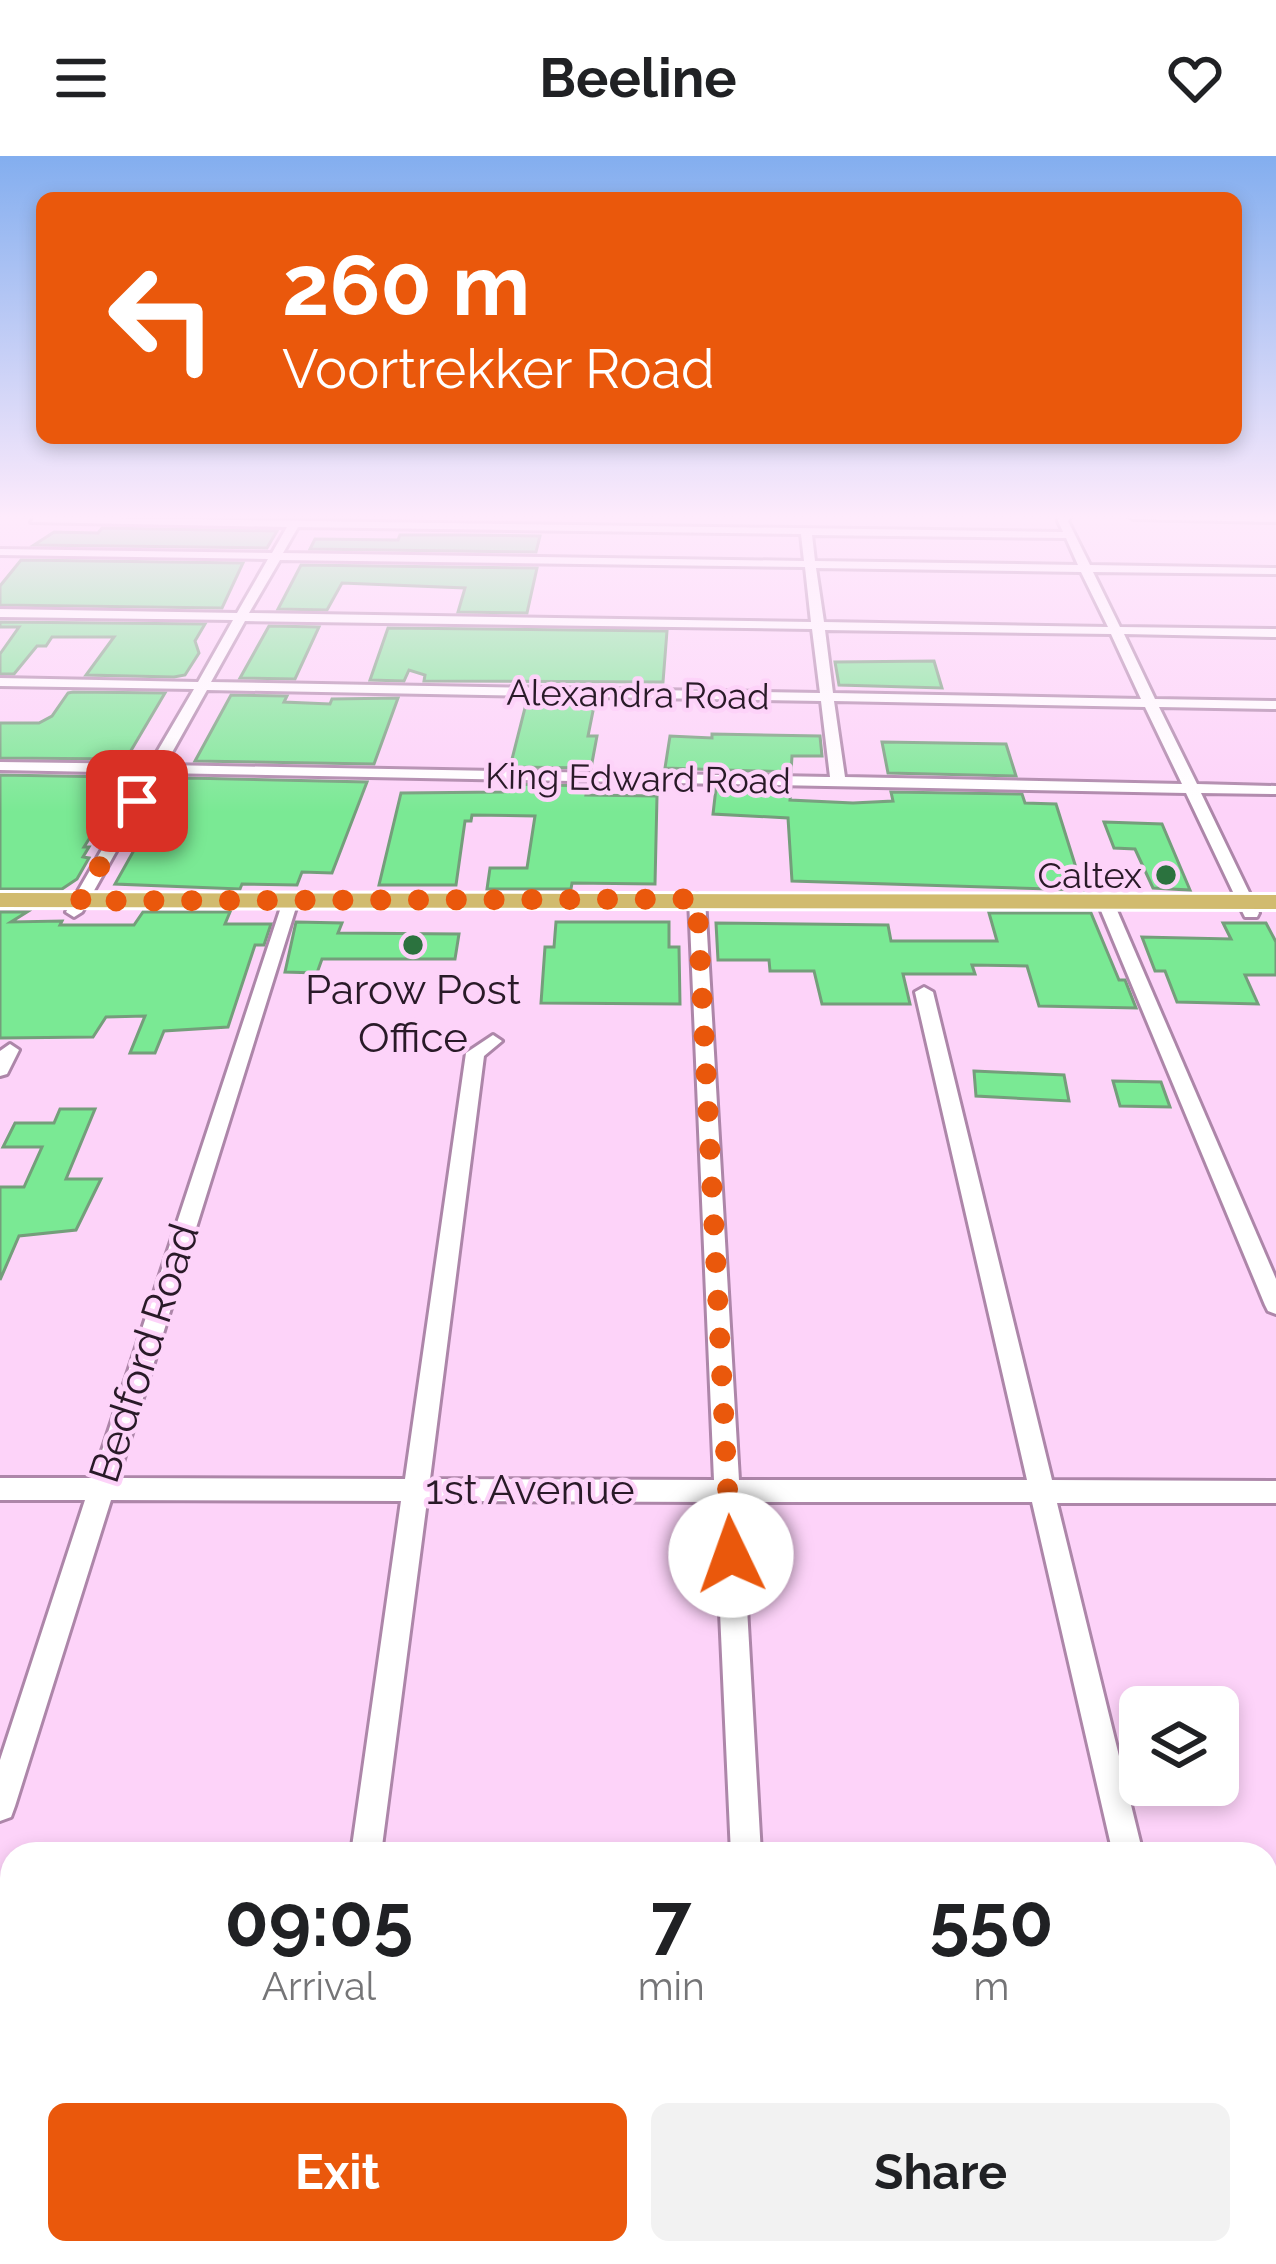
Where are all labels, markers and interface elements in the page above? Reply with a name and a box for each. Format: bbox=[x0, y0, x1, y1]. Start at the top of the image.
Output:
icon: menu bbox=[48, 45, 114, 111]
icon: heart bbox=[1162, 45, 1228, 111]
text: Beeline bbox=[539, 46, 737, 110]
text: 260 m bbox=[282, 236, 530, 335]
icon: left bbox=[84, 240, 240, 396]
text: Voortrekker Road bbox=[282, 337, 715, 401]
street label: Alexandra Road bbox=[506, 671, 770, 717]
pin bbox=[86, 750, 188, 852]
street label: King Edward Road bbox=[485, 754, 791, 802]
icon: arrive bbox=[104, 768, 170, 834]
place label: Caltex bbox=[1038, 854, 1142, 896]
marker: Caltex bbox=[1153, 862, 1179, 888]
marker: Parow Post Office bbox=[400, 932, 426, 958]
place label: Parow Post Office bbox=[305, 965, 521, 1062]
street label: Bedford Road bbox=[79, 1218, 209, 1488]
street label: 1st Avenue bbox=[425, 1465, 635, 1514]
position arrow bbox=[668, 1492, 794, 1618]
map controls bbox=[1119, 1686, 1239, 1806]
button: layers bbox=[1119, 1686, 1239, 1806]
text: 09:05 bbox=[225, 1878, 413, 1963]
text: 7 bbox=[651, 1878, 691, 1963]
text: 550 bbox=[929, 1878, 1053, 1963]
text: Arrival bbox=[262, 1963, 376, 2009]
text: min bbox=[638, 1963, 705, 2009]
text: m bbox=[973, 1963, 1009, 2009]
button: Exit bbox=[48, 2103, 627, 2241]
button: Share bbox=[651, 2103, 1230, 2241]

